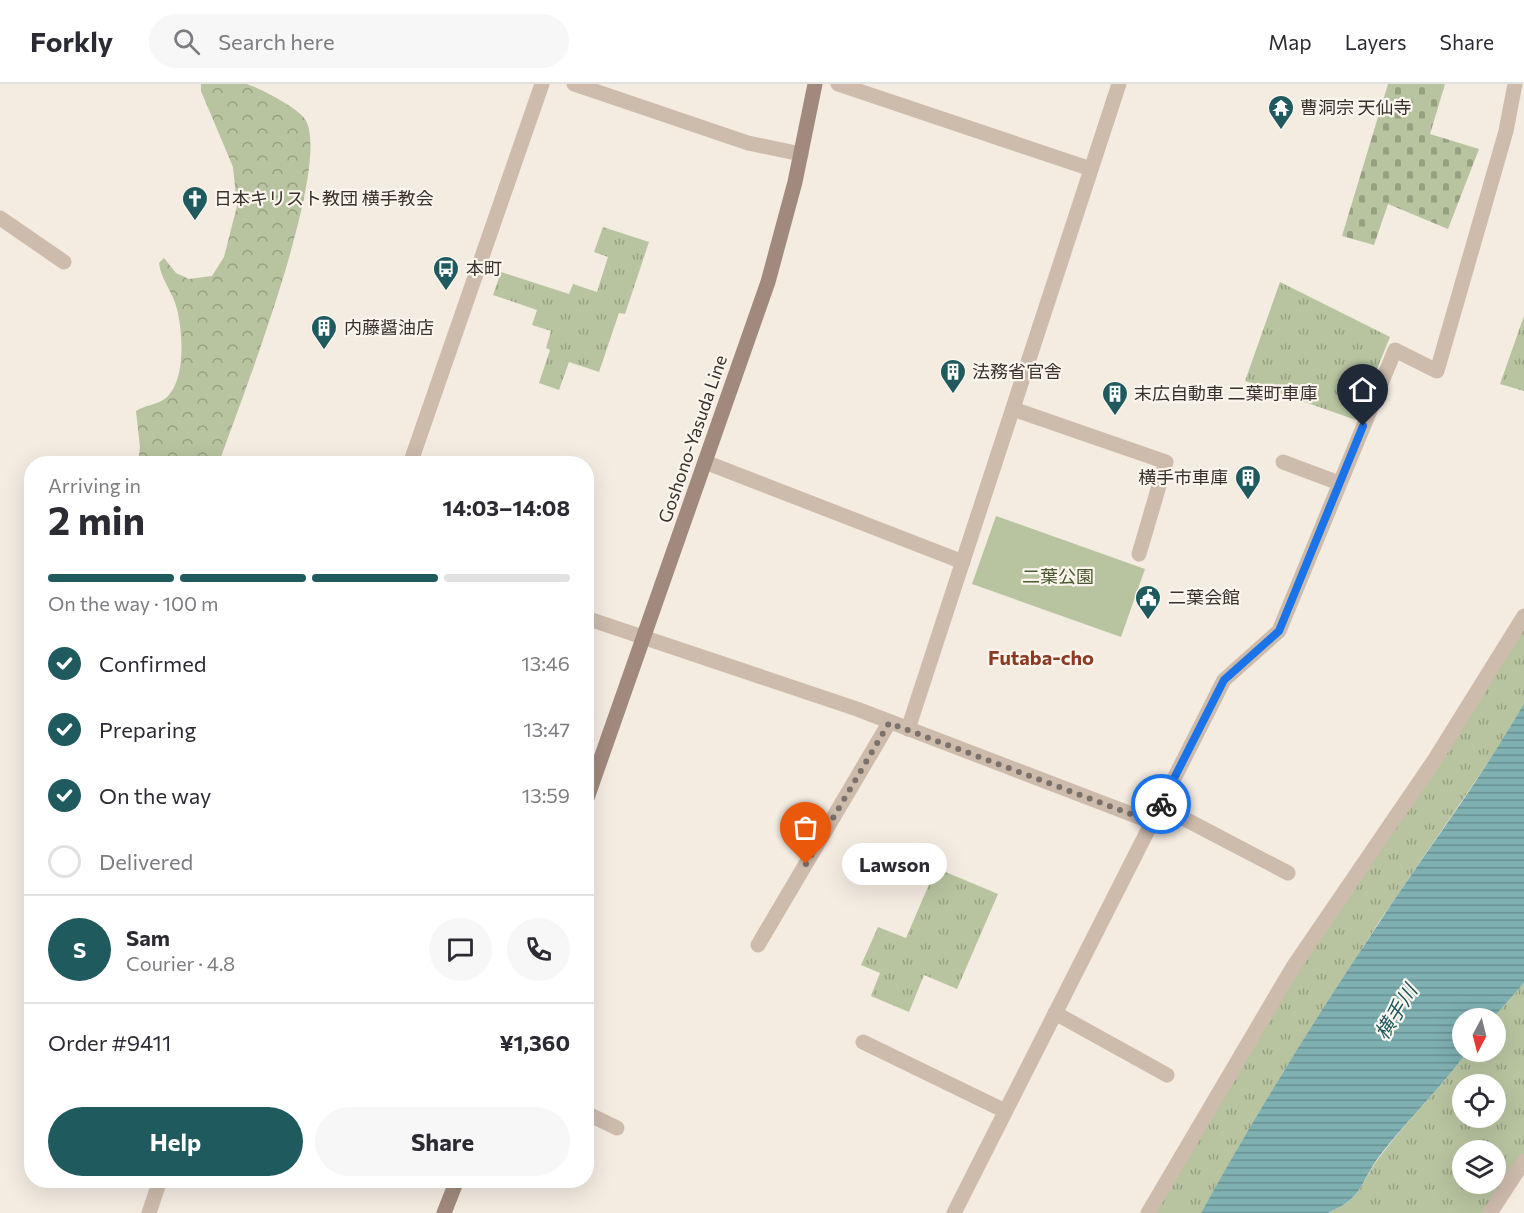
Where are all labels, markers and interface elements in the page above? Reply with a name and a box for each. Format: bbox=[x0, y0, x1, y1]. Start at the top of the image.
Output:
search box bbox=[149, 14, 569, 68]
text: Forkly bbox=[30, 24, 113, 58]
icon: search bbox=[170, 25, 203, 58]
text: Search here bbox=[218, 28, 335, 55]
text: Map bbox=[1268, 29, 1312, 54]
text: Layers bbox=[1345, 29, 1407, 54]
text: Share bbox=[1440, 29, 1494, 54]
temple icon: 曹洞宗 天仙寺 bbox=[1266, 93, 1296, 131]
place label: 曹洞宗 天仙寺 bbox=[1300, 96, 1411, 118]
church icon: 日本キリスト教団 横手教会 bbox=[180, 184, 210, 222]
place label: 日本キリスト教団 横手教会 bbox=[214, 187, 433, 209]
bus stop icon: 本町 bbox=[431, 254, 461, 292]
place label: 本町 bbox=[466, 257, 502, 279]
building icon: 内藤醤油店 bbox=[309, 313, 339, 351]
place label: 内藤醤油店 bbox=[344, 316, 434, 338]
street label: Goshono-Yasuda Line bbox=[653, 352, 731, 526]
building icon: 法務省官舎 bbox=[938, 357, 968, 395]
place label: 法務省官舎 bbox=[972, 360, 1062, 382]
pin bbox=[1337, 364, 1388, 426]
icon: home bbox=[1346, 373, 1379, 406]
building icon: 末広自動車 二葉町車庫 bbox=[1100, 379, 1130, 417]
place label: 末広自動車 二葉町車庫 bbox=[1134, 382, 1317, 404]
building icon: 横手市車庫 bbox=[1233, 463, 1263, 501]
place label: 横手市車庫 bbox=[1138, 466, 1228, 488]
text: Arriving in bbox=[48, 473, 141, 497]
text: 14:03–14:08 bbox=[442, 494, 570, 521]
text: 2 min bbox=[48, 495, 145, 543]
park label: 二葉公園 bbox=[1022, 565, 1094, 587]
public building icon: 二葉会館 bbox=[1133, 583, 1163, 621]
place label: 二葉会館 bbox=[1168, 586, 1240, 608]
text: On the way · 100 m bbox=[48, 591, 218, 615]
district label: Futaba-cho bbox=[988, 645, 1094, 669]
icon: check bbox=[48, 647, 81, 680]
text: Confirmed bbox=[99, 650, 206, 677]
text: 13:46 bbox=[521, 651, 570, 675]
icon: check bbox=[48, 713, 81, 746]
text: Preparing bbox=[99, 716, 196, 743]
text: 13:47 bbox=[523, 717, 570, 741]
courier bbox=[1131, 774, 1191, 834]
icon: check bbox=[48, 779, 81, 812]
text: On the way bbox=[99, 782, 211, 809]
text: 13:59 bbox=[522, 783, 570, 807]
icon: bike bbox=[1145, 788, 1178, 821]
pin bbox=[780, 802, 831, 864]
icon: bag bbox=[789, 811, 822, 844]
callout: Lawson bbox=[842, 843, 947, 885]
text: Delivered bbox=[99, 848, 193, 875]
text: Lawson bbox=[859, 852, 930, 876]
button: chat bbox=[429, 918, 492, 981]
button: phone bbox=[507, 918, 570, 981]
text: Sam bbox=[126, 924, 170, 951]
text: S bbox=[73, 936, 86, 963]
text: Courier · 4.8 bbox=[126, 951, 235, 975]
water label: 横手川 bbox=[1369, 978, 1422, 1043]
north arrow bbox=[1452, 1008, 1506, 1062]
map controls bbox=[1452, 1008, 1506, 1194]
text: Order #9411 bbox=[48, 1029, 171, 1056]
text: ¥1,360 bbox=[499, 1029, 570, 1056]
button: locate bbox=[1452, 1074, 1506, 1128]
button: Help bbox=[48, 1107, 303, 1176]
button: Share bbox=[315, 1107, 570, 1176]
button: layers bbox=[1452, 1140, 1506, 1194]

